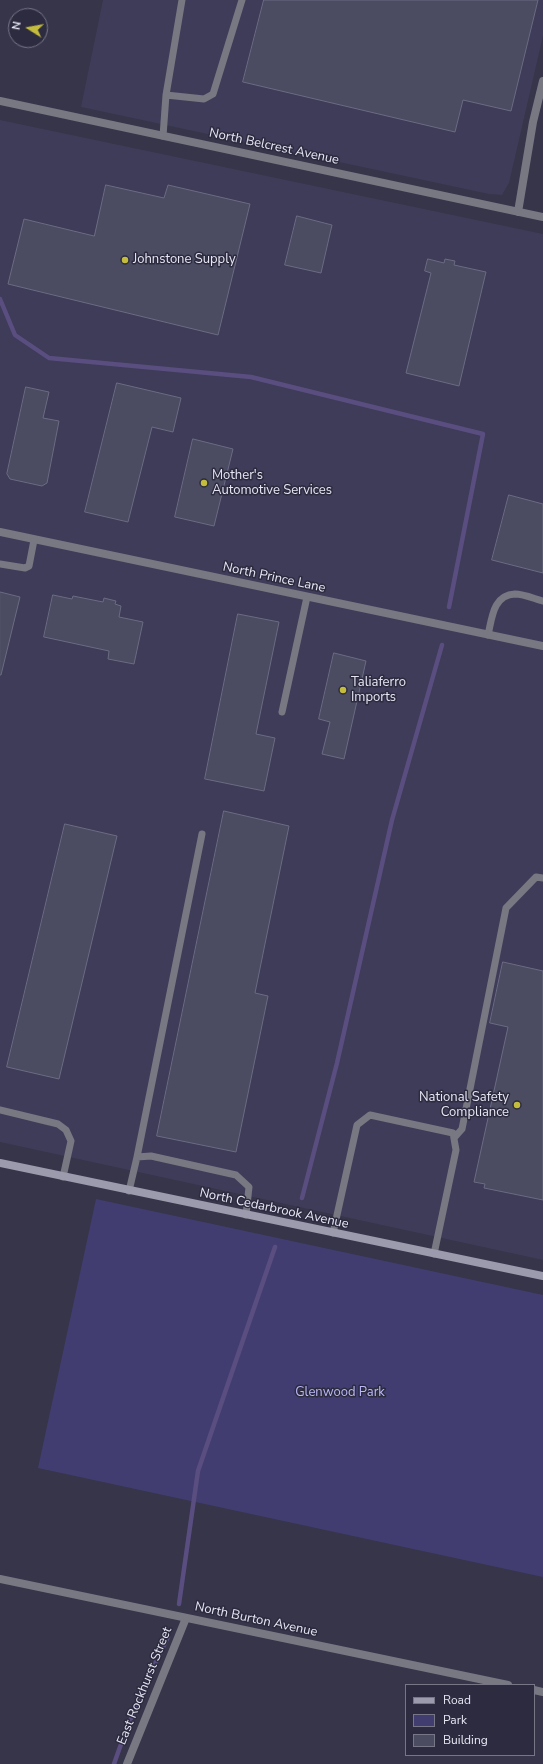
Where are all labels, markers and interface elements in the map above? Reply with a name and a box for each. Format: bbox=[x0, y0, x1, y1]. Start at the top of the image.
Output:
north arrow bbox=[8, 8, 48, 48]
text: N bbox=[9, 20, 25, 31]
street label: North Belcrest Avenue bbox=[208, 126, 340, 168]
place label: Johnstone Supply bbox=[133, 252, 236, 268]
marker: Johnstone Supply bbox=[120, 255, 130, 265]
place label: Mother's Automotive Services bbox=[212, 468, 332, 499]
marker: Mother's Automotive Services bbox=[199, 478, 209, 488]
street label: North Prince Lane bbox=[221, 559, 327, 597]
place label: Taliaferro Imports bbox=[351, 675, 406, 706]
marker: Taliaferro Imports bbox=[338, 685, 348, 695]
place label: National Safety Compliance bbox=[419, 1090, 509, 1121]
marker: National Safety Compliance bbox=[512, 1100, 522, 1110]
street label: North Cedarbrook Avenue bbox=[198, 1186, 350, 1232]
park label: Glenwood Park bbox=[295, 1385, 385, 1401]
street label: North Burton Avenue bbox=[193, 1599, 319, 1641]
street label: East Rockhurst Street bbox=[114, 1625, 176, 1747]
legend bbox=[405, 1684, 535, 1756]
text: Road bbox=[443, 1692, 471, 1708]
text: Park bbox=[443, 1712, 467, 1728]
text: Building bbox=[443, 1732, 488, 1748]

